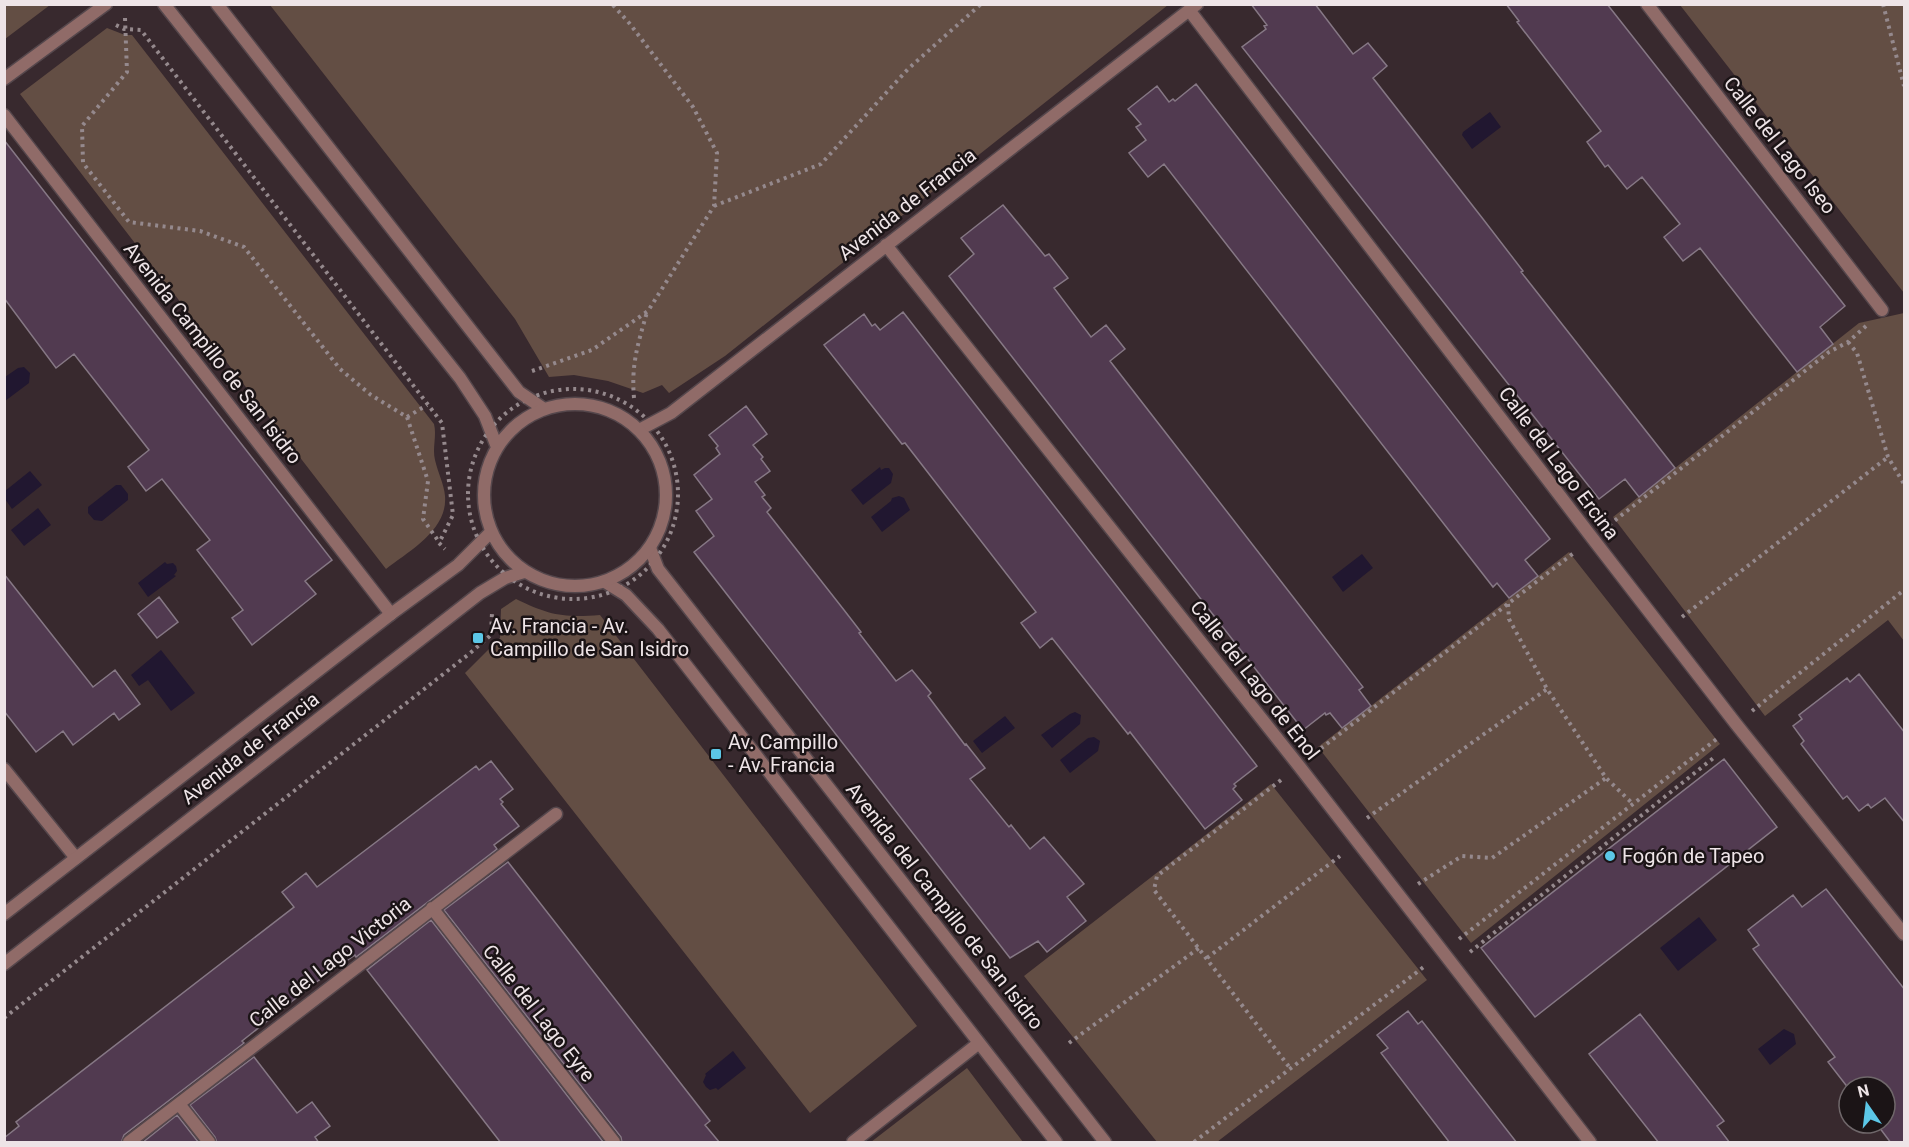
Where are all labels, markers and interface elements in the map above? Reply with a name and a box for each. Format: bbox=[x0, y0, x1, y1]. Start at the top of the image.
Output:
street label: Calle del Lago Iseo bbox=[1719, 71, 1841, 219]
street label: Avenida de Francia bbox=[833, 143, 981, 265]
street label: Avenida Campillo de San Isidro bbox=[119, 237, 307, 469]
street label: Calle del Lago Ercina bbox=[1494, 382, 1624, 544]
street label: Calle del Lago de Enol bbox=[1185, 596, 1325, 764]
place label: Av. Francia - Av. Campillo de San Isidro bbox=[490, 614, 689, 661]
marker: Av. Francia - Av. Campillo de San Isidro bbox=[471, 631, 485, 645]
street label: Avenida de Francia bbox=[176, 687, 324, 809]
place label: Av. Campillo - Av. Francia bbox=[728, 730, 838, 777]
marker: Av. Campillo - Av. Francia bbox=[709, 747, 723, 761]
street label: Avenida del Campillo de San Isidro bbox=[841, 778, 1049, 1034]
place label: Fogón de Tapeo bbox=[1622, 844, 1764, 868]
marker: Fogón de Tapeo bbox=[1603, 849, 1617, 863]
street label: Calle del Lago Victoria bbox=[244, 891, 416, 1033]
street label: Calle del Lago Eyre bbox=[478, 939, 600, 1087]
north arrow bbox=[1837, 1075, 1897, 1135]
text: N bbox=[1856, 1080, 1871, 1102]

